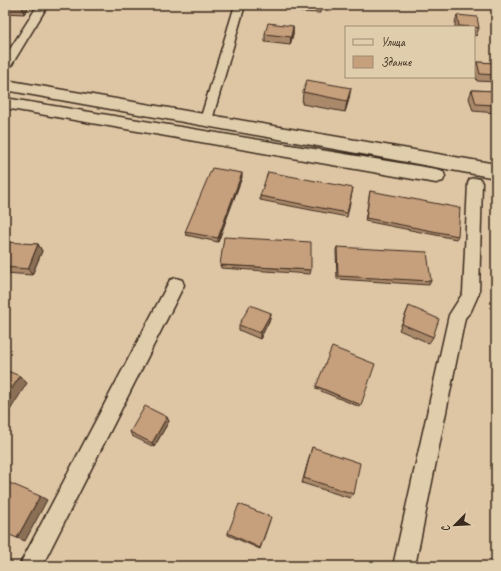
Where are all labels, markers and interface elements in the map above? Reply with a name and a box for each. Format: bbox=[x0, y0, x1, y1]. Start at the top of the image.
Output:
legend bbox=[345, 26, 475, 78]
text: Улица bbox=[381, 34, 406, 50]
text: Здание bbox=[381, 54, 412, 70]
north arrow bbox=[435, 505, 475, 545]
text: С bbox=[438, 522, 453, 534]

